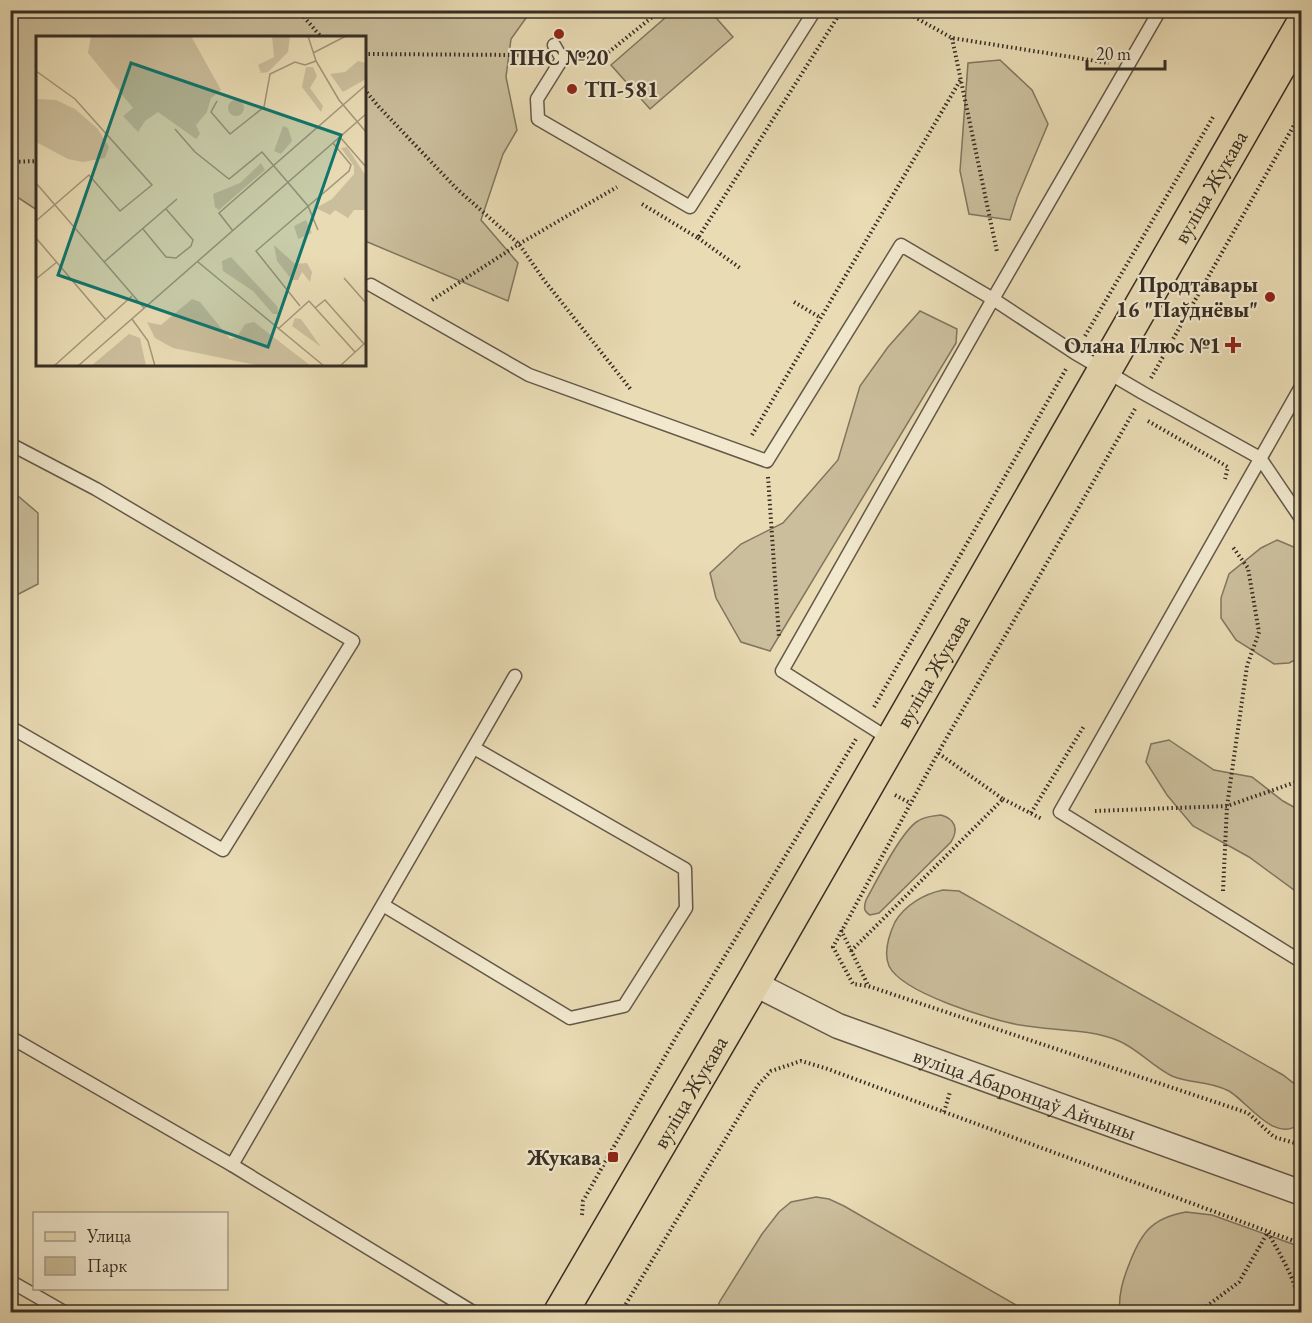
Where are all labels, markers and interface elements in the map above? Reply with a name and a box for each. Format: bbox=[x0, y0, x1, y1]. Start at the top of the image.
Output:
marker: ПНС №20 bbox=[552, 27, 566, 41]
scale bar bbox=[1087, 33, 1165, 71]
inset map bbox=[36, 36, 366, 366]
text: 20 m bbox=[1096, 42, 1131, 65]
place label: ПНС №20 bbox=[510, 43, 609, 72]
place label: ТП-581 bbox=[584, 75, 659, 104]
marker: ТП-581 bbox=[565, 82, 579, 96]
street label: вуліца Жукава bbox=[1166, 125, 1254, 249]
place label: Продтавары 16 "Паўднёвы" bbox=[1116, 270, 1258, 324]
marker: Продтавары 16 "Паўднёвы" bbox=[1263, 290, 1277, 304]
place label: Олана Плюс №1 bbox=[1064, 331, 1221, 360]
marker: Олана Плюс №1 bbox=[1226, 338, 1240, 352]
street label: вуліца Жукава bbox=[889, 609, 977, 733]
street label: вуліца Жукава bbox=[646, 1030, 734, 1154]
street label: вуліца Абаронцаў Айчыны bbox=[909, 1040, 1140, 1147]
place label: Жукава bbox=[526, 1143, 601, 1172]
marker: Жукава bbox=[606, 1150, 620, 1164]
legend bbox=[33, 1212, 228, 1290]
text: Улица bbox=[86, 1224, 132, 1247]
text: Парк bbox=[87, 1254, 127, 1277]

